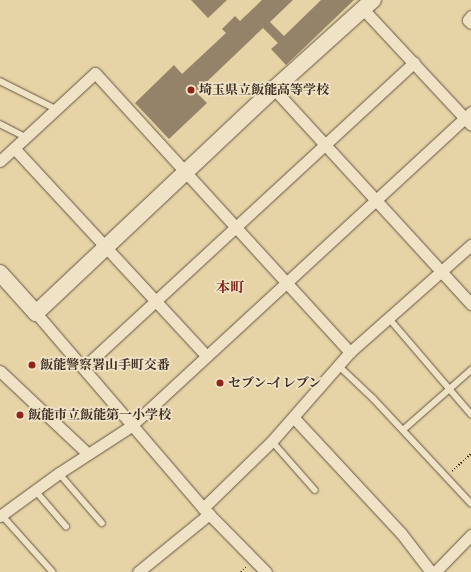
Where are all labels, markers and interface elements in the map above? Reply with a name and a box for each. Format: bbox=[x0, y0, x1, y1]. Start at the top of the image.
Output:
place label: 埼玉県立飯能高等学校 bbox=[199, 82, 329, 98]
marker: 埼玉県立飯能高等学校 bbox=[186, 85, 196, 95]
district label: 本町 bbox=[216, 280, 244, 296]
place label: 飯能警察署山手町交番 bbox=[40, 357, 170, 373]
marker: 飯能警察署山手町交番 bbox=[27, 360, 37, 370]
place label: セブン-イレブン bbox=[228, 375, 322, 391]
marker: セブン-イレブン bbox=[215, 378, 225, 388]
place label: 飯能市立飯能第一小学校 bbox=[28, 407, 171, 423]
marker: 飯能市立飯能第一小学校 bbox=[15, 410, 25, 420]

